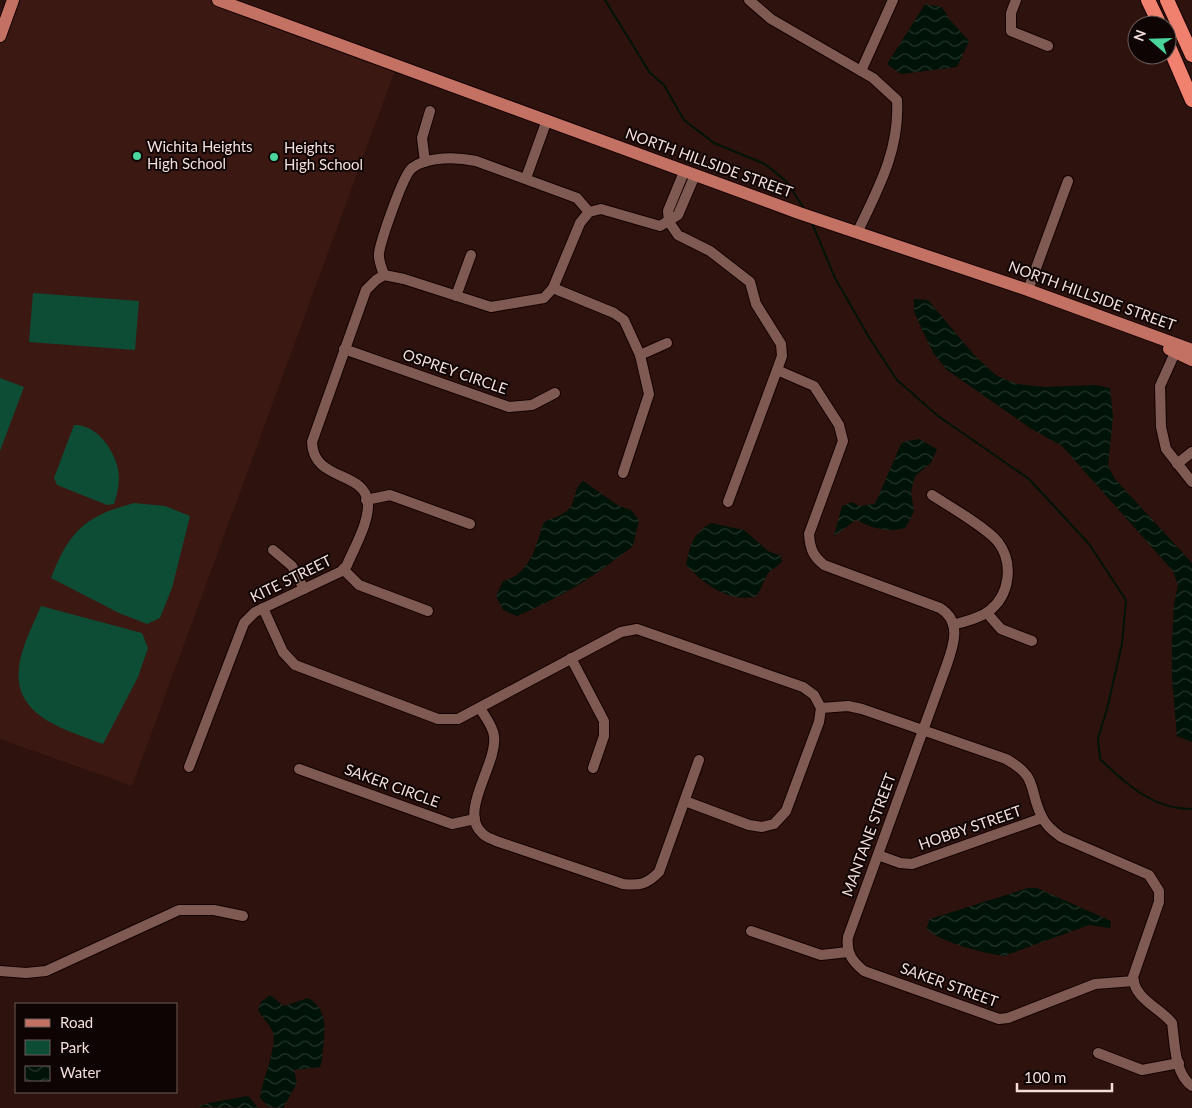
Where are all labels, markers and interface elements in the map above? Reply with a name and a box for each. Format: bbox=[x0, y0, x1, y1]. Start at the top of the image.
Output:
north arrow bbox=[1127, 15, 1177, 65]
text: N bbox=[1129, 27, 1149, 43]
street label: NORTH HILLSIDE STREET bbox=[623, 123, 795, 201]
place label: Wichita Heights High School bbox=[147, 137, 253, 172]
place label: Heights High School bbox=[284, 138, 363, 173]
marker: Wichita Heights High School bbox=[131, 150, 143, 162]
marker: Heights High School bbox=[268, 151, 280, 163]
street label: NORTH HILLSIDE STREET bbox=[1006, 256, 1178, 334]
street label: OSPREY CIRCLE bbox=[401, 345, 510, 397]
street label: KITE STREET bbox=[247, 551, 334, 605]
street label: SAKER CIRCLE bbox=[342, 760, 442, 811]
street label: MANTANE STREET bbox=[837, 770, 899, 899]
street label: HOBBY STREET bbox=[916, 801, 1024, 853]
street label: SAKER STREET bbox=[898, 958, 1001, 1010]
legend bbox=[15, 1003, 178, 1093]
text: Road bbox=[60, 1013, 93, 1031]
text: Park bbox=[60, 1038, 90, 1056]
scale bar bbox=[1017, 1060, 1112, 1092]
text: Water bbox=[60, 1063, 101, 1081]
text: 100 m bbox=[1024, 1068, 1066, 1086]

